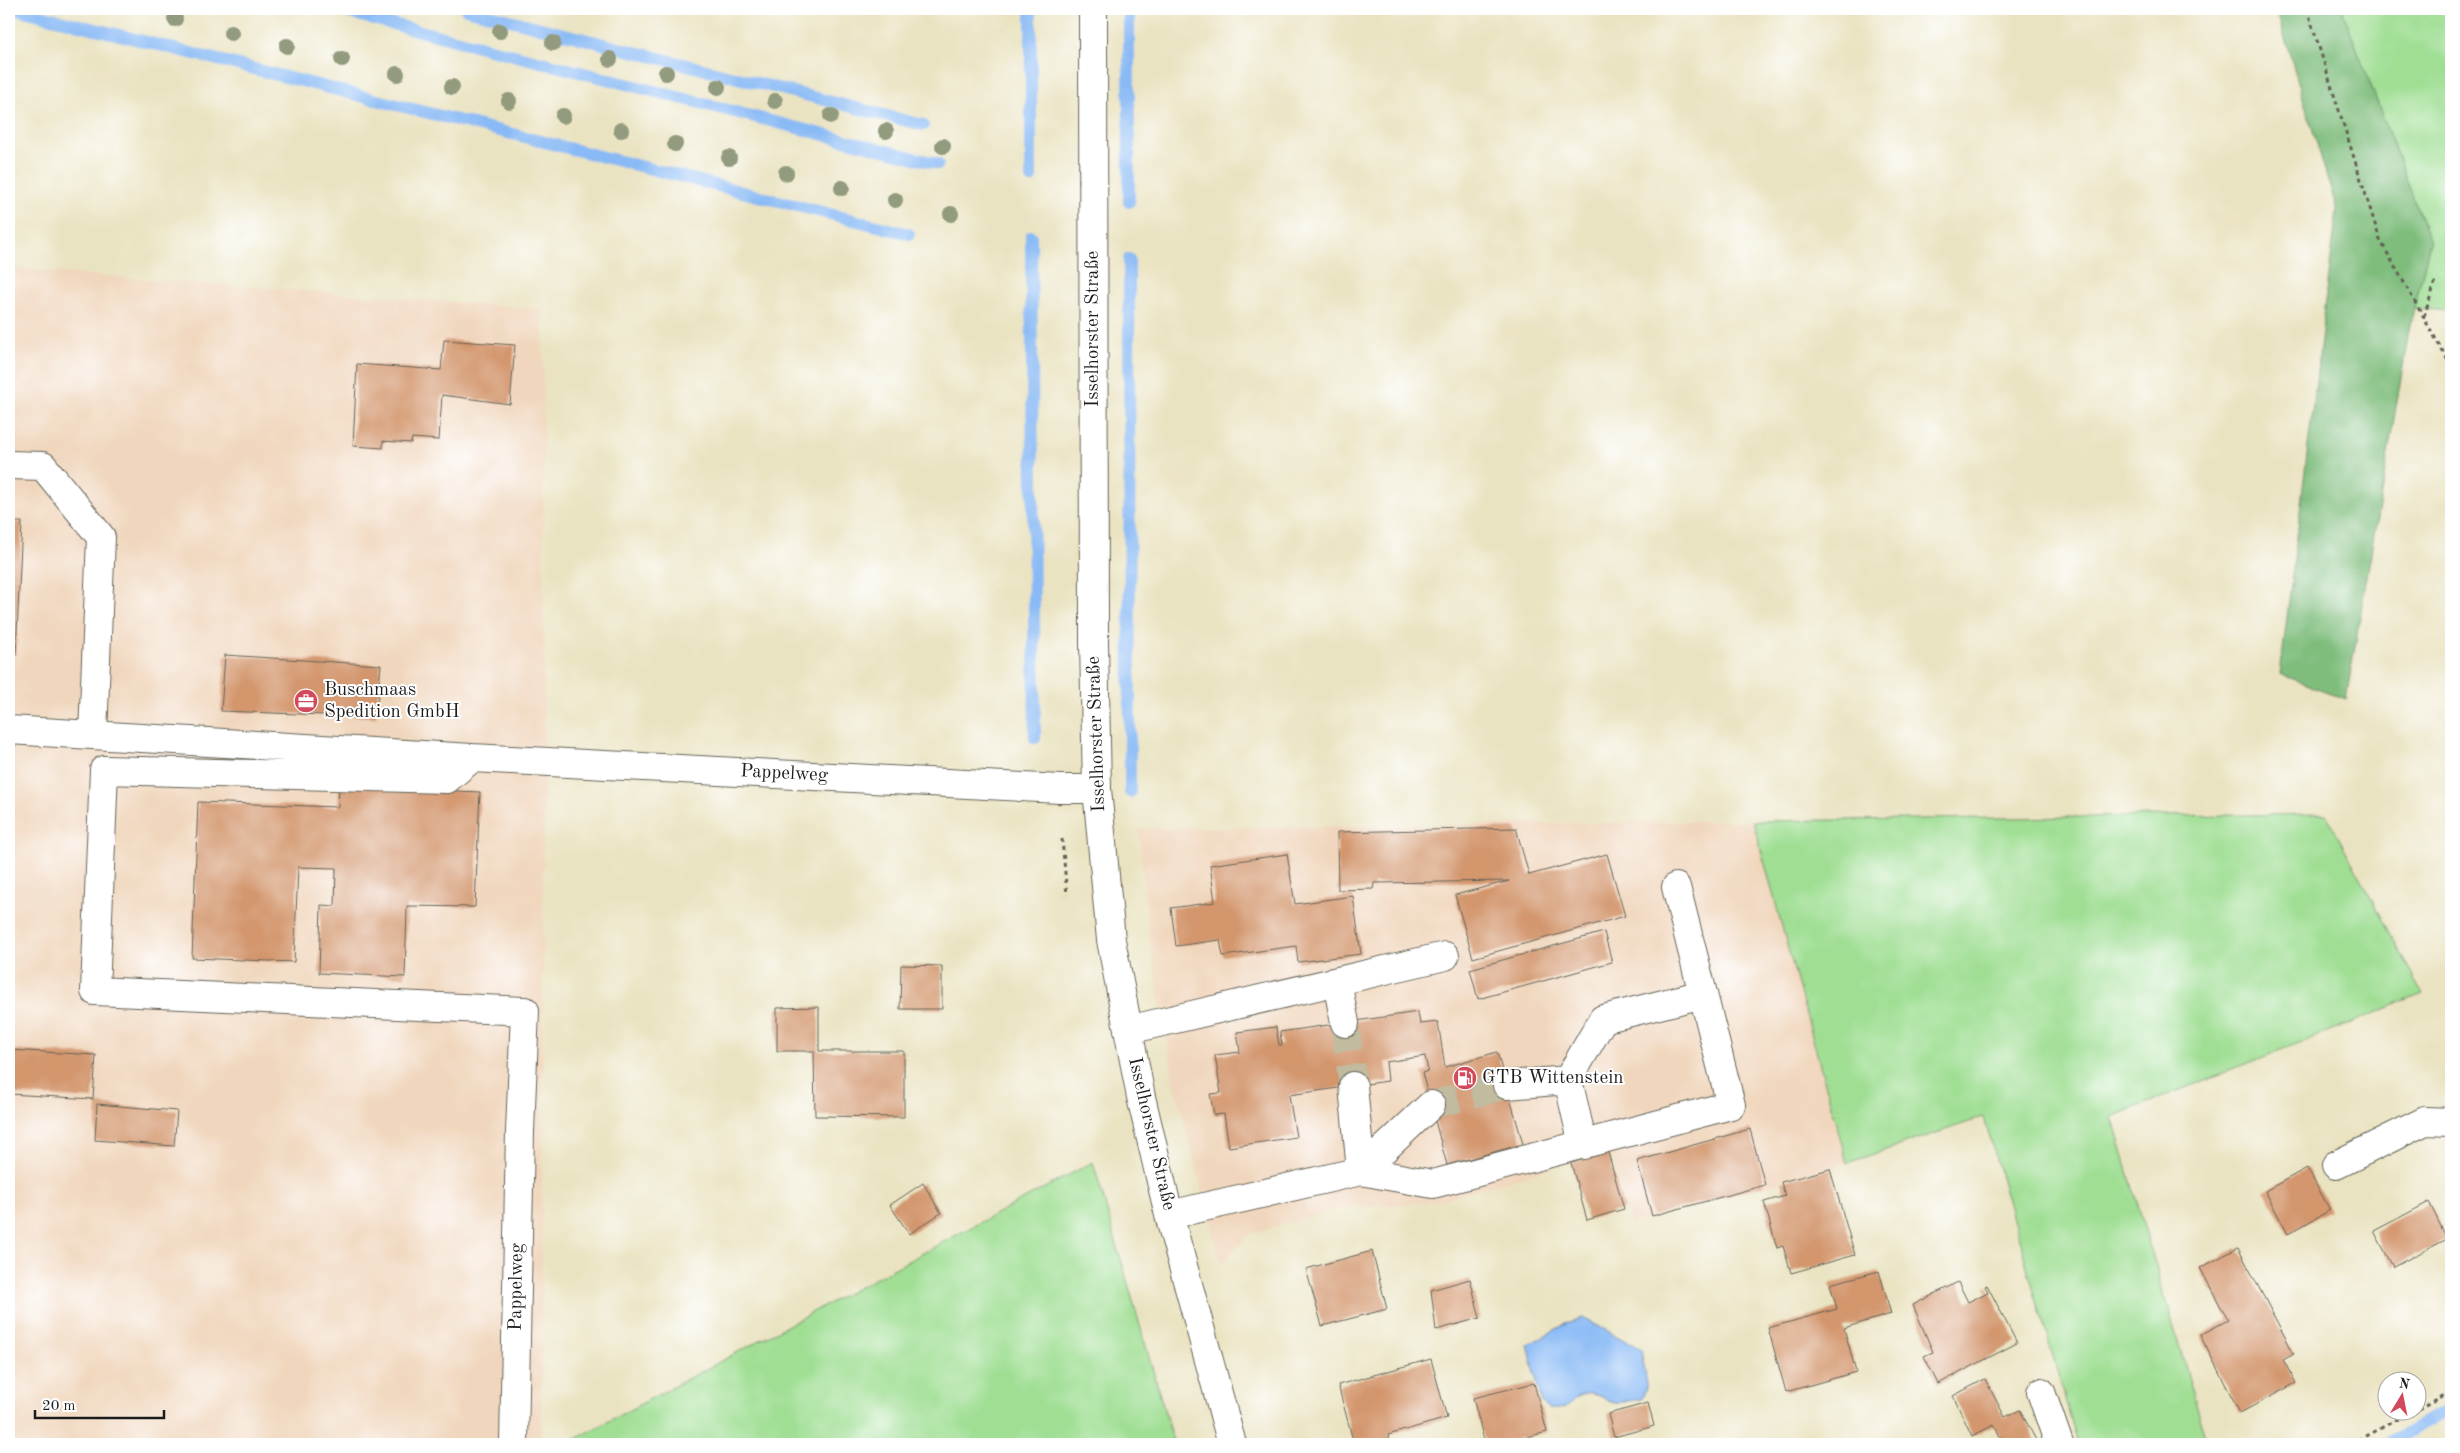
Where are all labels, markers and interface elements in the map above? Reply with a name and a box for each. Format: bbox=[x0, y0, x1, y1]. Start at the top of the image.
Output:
street label: Isselhorster Straße bbox=[1084, 251, 1103, 407]
street label: Isselhorster Straße bbox=[1085, 655, 1109, 813]
place label: Buschmaas Spedition GmbH bbox=[324, 681, 460, 722]
office icon: Buschmaas Spedition GmbH bbox=[293, 688, 319, 714]
street label: Pappelweg bbox=[740, 762, 829, 786]
street label: Isselhorster Straße bbox=[1124, 1056, 1178, 1212]
fuel station icon: GTB Wittenstein bbox=[1452, 1065, 1478, 1091]
place label: GTB Wittenstein bbox=[1482, 1069, 1624, 1088]
street label: Pappelweg bbox=[507, 1242, 527, 1331]
north arrow bbox=[2378, 1370, 2428, 1420]
text: N bbox=[2398, 1376, 2411, 1392]
scale bar bbox=[35, 1388, 164, 1420]
text: 20 m bbox=[42, 1399, 76, 1414]

